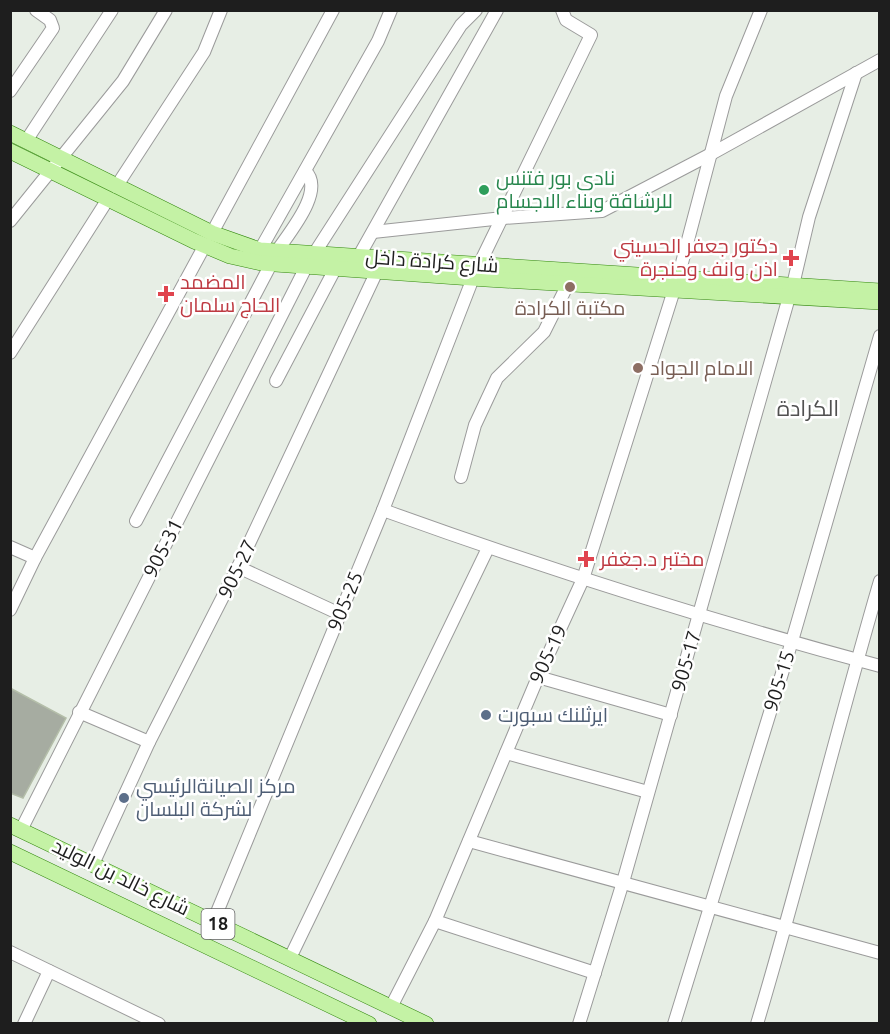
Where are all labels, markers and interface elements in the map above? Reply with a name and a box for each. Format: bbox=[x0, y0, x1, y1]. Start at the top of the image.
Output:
place label: نادي بور فتنس للرشاقة وبناء الاجسام bbox=[496, 166, 673, 215]
marker: نادي بور فتنس للرشاقة وبناء الاجسام bbox=[477, 183, 491, 197]
place label: دكتور جعفر الحسيني اذن وانف وحنجرة bbox=[613, 234, 778, 282]
street label: شارع كرادة داخل bbox=[365, 244, 499, 280]
marker: دكتور جعفر الحسيني اذن وانف وحنجرة bbox=[782, 249, 800, 267]
place label: المضمد الحاج سلمان bbox=[180, 270, 280, 319]
marker: مكتبة الكرادة bbox=[563, 280, 577, 294]
marker: المضمد الحاج سلمان bbox=[157, 285, 175, 303]
place label: مكتبة الكرادة bbox=[515, 296, 625, 320]
place label: الامام الجواد bbox=[650, 356, 754, 382]
marker: الامام الجواد bbox=[631, 361, 645, 375]
district label: الكرادة bbox=[777, 395, 839, 421]
street label: 905-31 bbox=[138, 515, 187, 581]
street label: 905-27 bbox=[213, 536, 261, 602]
place label: مختبر د.جغفر bbox=[599, 547, 704, 571]
marker: مختبر د.جغفر bbox=[577, 550, 595, 568]
street label: 905-25 bbox=[322, 568, 367, 634]
street label: 905-19 bbox=[524, 621, 571, 687]
street label: 905-17 bbox=[666, 628, 705, 694]
street label: 905-15 bbox=[758, 648, 799, 714]
place label: ايرثلنك سبورت bbox=[498, 703, 608, 727]
marker: ايرثلنك سبورت bbox=[479, 708, 493, 722]
place label: مركز الصيانةالرئيسي لشركة البلسان bbox=[136, 774, 296, 822]
marker: مركز الصيانةالرئيسي لشركة البلسان bbox=[117, 791, 131, 805]
street label: شارع خالد بن الوليد bbox=[48, 833, 193, 922]
road number: 18 bbox=[202, 909, 234, 939]

